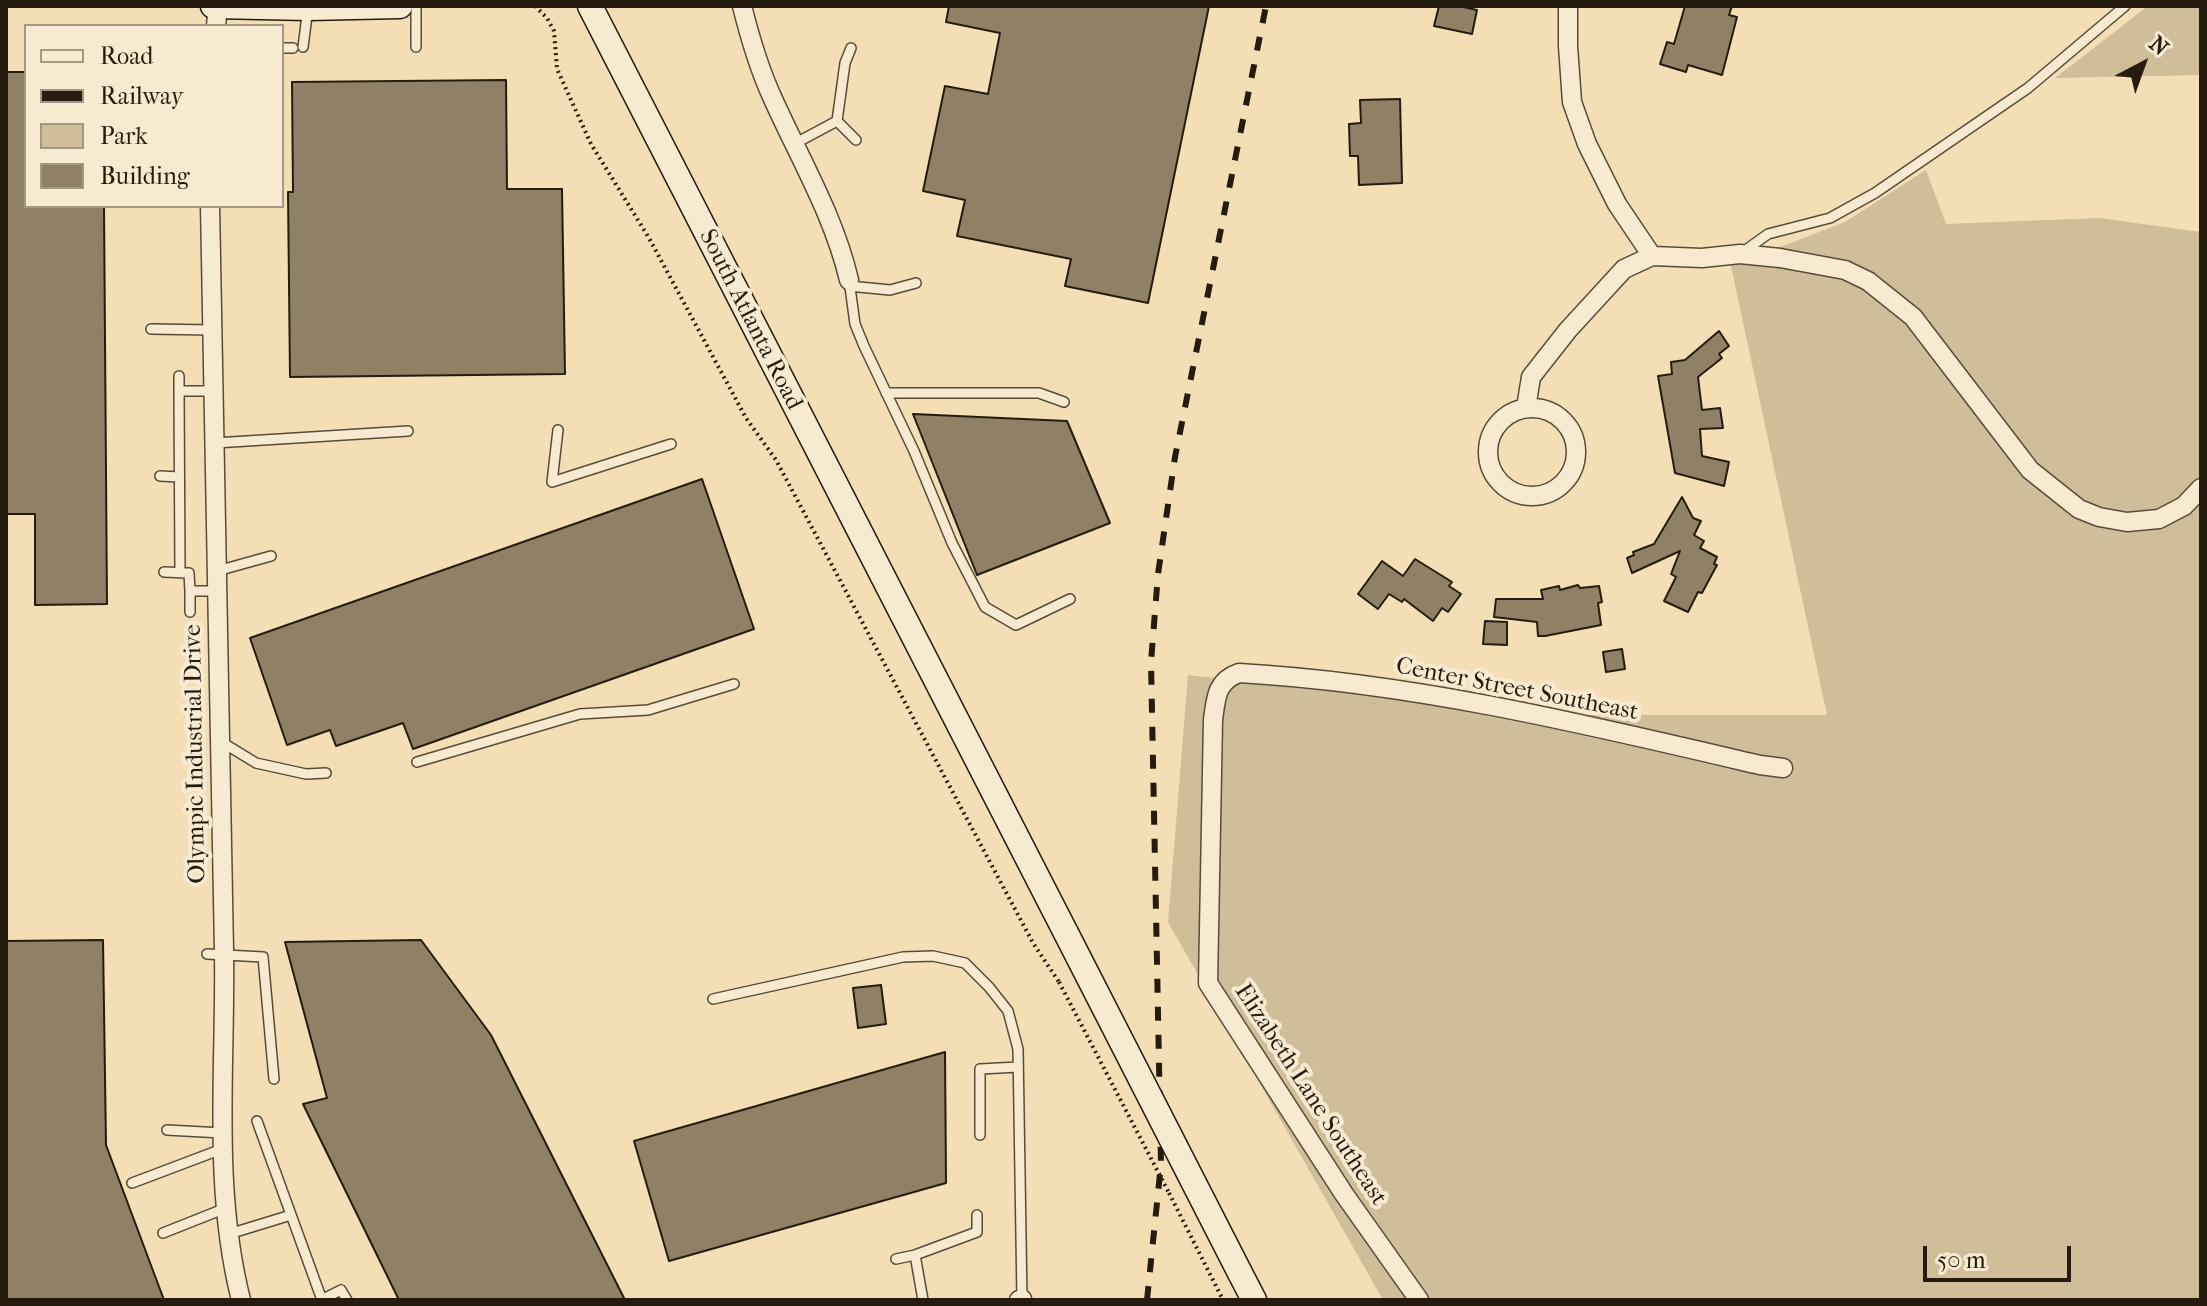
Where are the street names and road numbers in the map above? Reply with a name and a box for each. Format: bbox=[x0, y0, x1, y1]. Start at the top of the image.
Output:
street label: South Atlanta Road bbox=[692, 225, 808, 415]
street label: Olympic Industrial Drive bbox=[179, 624, 213, 884]
street label: Center Street Southeast bbox=[1393, 652, 1641, 728]
street label: Elizabeth Lane Southeast bbox=[1228, 979, 1392, 1211]

